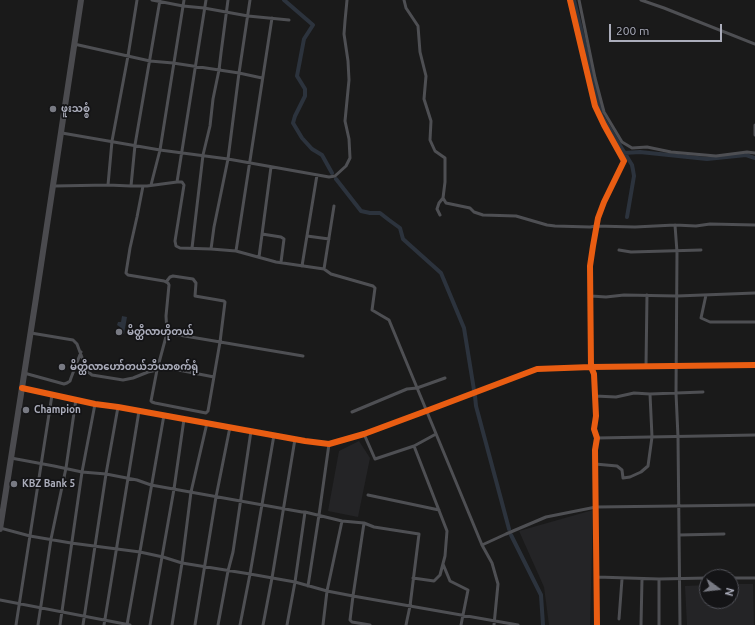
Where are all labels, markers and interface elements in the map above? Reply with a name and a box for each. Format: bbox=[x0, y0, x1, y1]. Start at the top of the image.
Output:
scale bar bbox=[611, 16, 724, 42]
text: 200 m bbox=[616, 24, 649, 37]
place label: ဖူးသစ္စံ bbox=[61, 103, 90, 115]
marker: ဖူးသစ္စံ bbox=[48, 104, 58, 114]
place label: မိတ္ထီလာဟိုတယ် bbox=[127, 326, 194, 338]
marker: မိတ္ထီလာဟိုတယ် bbox=[114, 327, 124, 337]
place label: မိတ္ထီလာဟော်တယ်ဘီယာစက်ရုံ bbox=[70, 361, 198, 373]
marker: မိတ္ထီလာဟော်တယ်ဘီယာစက်ရုံ bbox=[57, 362, 67, 372]
place label: Champion bbox=[34, 404, 81, 416]
marker: Champion bbox=[21, 405, 31, 415]
place label: KBZ Bank 5 bbox=[22, 478, 75, 490]
marker: KBZ Bank 5 bbox=[9, 479, 19, 489]
north arrow bbox=[699, 569, 739, 609]
text: N bbox=[723, 586, 736, 597]

